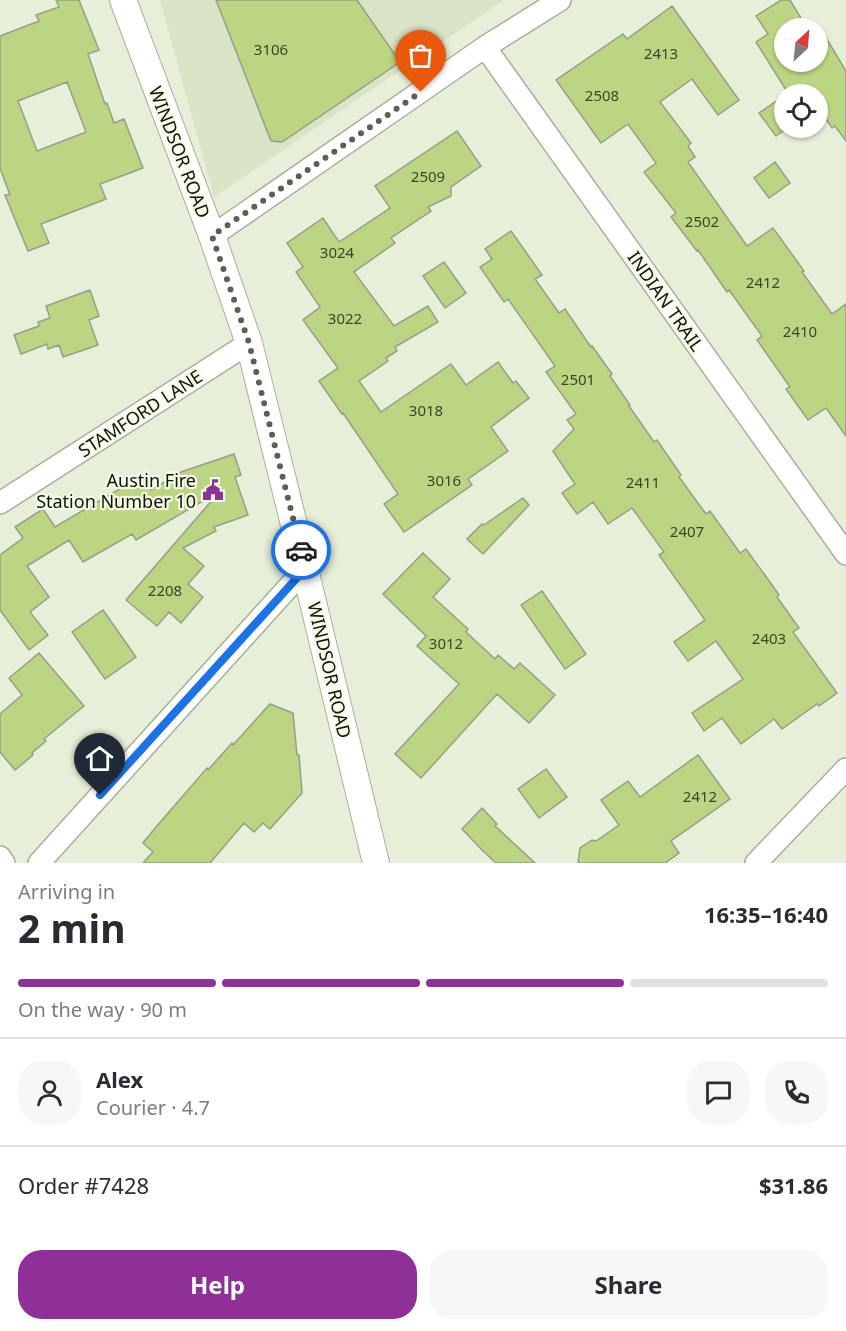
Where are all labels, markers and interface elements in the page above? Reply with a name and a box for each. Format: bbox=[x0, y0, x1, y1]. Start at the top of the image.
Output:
north arrow bbox=[774, 18, 828, 72]
map controls bbox=[774, 18, 828, 138]
pin bbox=[395, 30, 446, 92]
house number: 3106 bbox=[254, 39, 288, 59]
icon: bag bbox=[404, 39, 437, 72]
house number: 2413 bbox=[644, 43, 678, 63]
street label: WINDSOR ROAD bbox=[144, 83, 216, 221]
button: locate bbox=[774, 84, 828, 138]
house number: 2508 bbox=[585, 85, 619, 105]
house number: 2509 bbox=[411, 166, 445, 186]
house number: 2502 bbox=[685, 211, 719, 231]
house number: 3024 bbox=[320, 242, 355, 262]
street label: INDIAN TRAIL bbox=[623, 246, 709, 356]
house number: 2412 bbox=[746, 272, 780, 292]
house number: 3022 bbox=[328, 308, 362, 328]
house number: 2410 bbox=[783, 321, 817, 341]
street label: STAMFORD LANE bbox=[73, 364, 207, 462]
house number: 2501 bbox=[561, 369, 595, 389]
house number: 3018 bbox=[409, 400, 443, 420]
place label: Austin Fire Station Number 10 bbox=[36, 468, 196, 513]
house number: 3016 bbox=[427, 470, 461, 490]
house number: 2411 bbox=[626, 472, 660, 492]
public building icon: Austin Fire Station Number 10 bbox=[201, 478, 225, 502]
courier bbox=[271, 520, 331, 580]
house number: 2407 bbox=[670, 521, 704, 541]
icon: car bbox=[285, 534, 318, 567]
house number: 2208 bbox=[148, 580, 182, 600]
street label: WINDSOR ROAD bbox=[303, 600, 357, 740]
house number: 2403 bbox=[752, 628, 786, 648]
house number: 3012 bbox=[429, 633, 463, 653]
pin bbox=[74, 733, 125, 795]
icon: home bbox=[83, 742, 116, 775]
house number: 2412 bbox=[683, 786, 717, 806]
text: Arriving in bbox=[18, 878, 115, 905]
text: 16:35–16:40 bbox=[704, 899, 828, 929]
text: 2 min bbox=[18, 901, 125, 954]
text: On the way · 90 m bbox=[18, 996, 187, 1023]
button: person bbox=[18, 1061, 81, 1124]
button: chat bbox=[687, 1061, 750, 1124]
button: phone bbox=[765, 1061, 828, 1124]
text: Alex bbox=[96, 1064, 143, 1094]
text: Courier · 4.7 bbox=[96, 1094, 210, 1121]
text: Order #7428 bbox=[18, 1170, 149, 1200]
text: $31.86 bbox=[759, 1170, 828, 1200]
button: Help bbox=[18, 1250, 417, 1319]
button: Share bbox=[429, 1250, 828, 1319]

